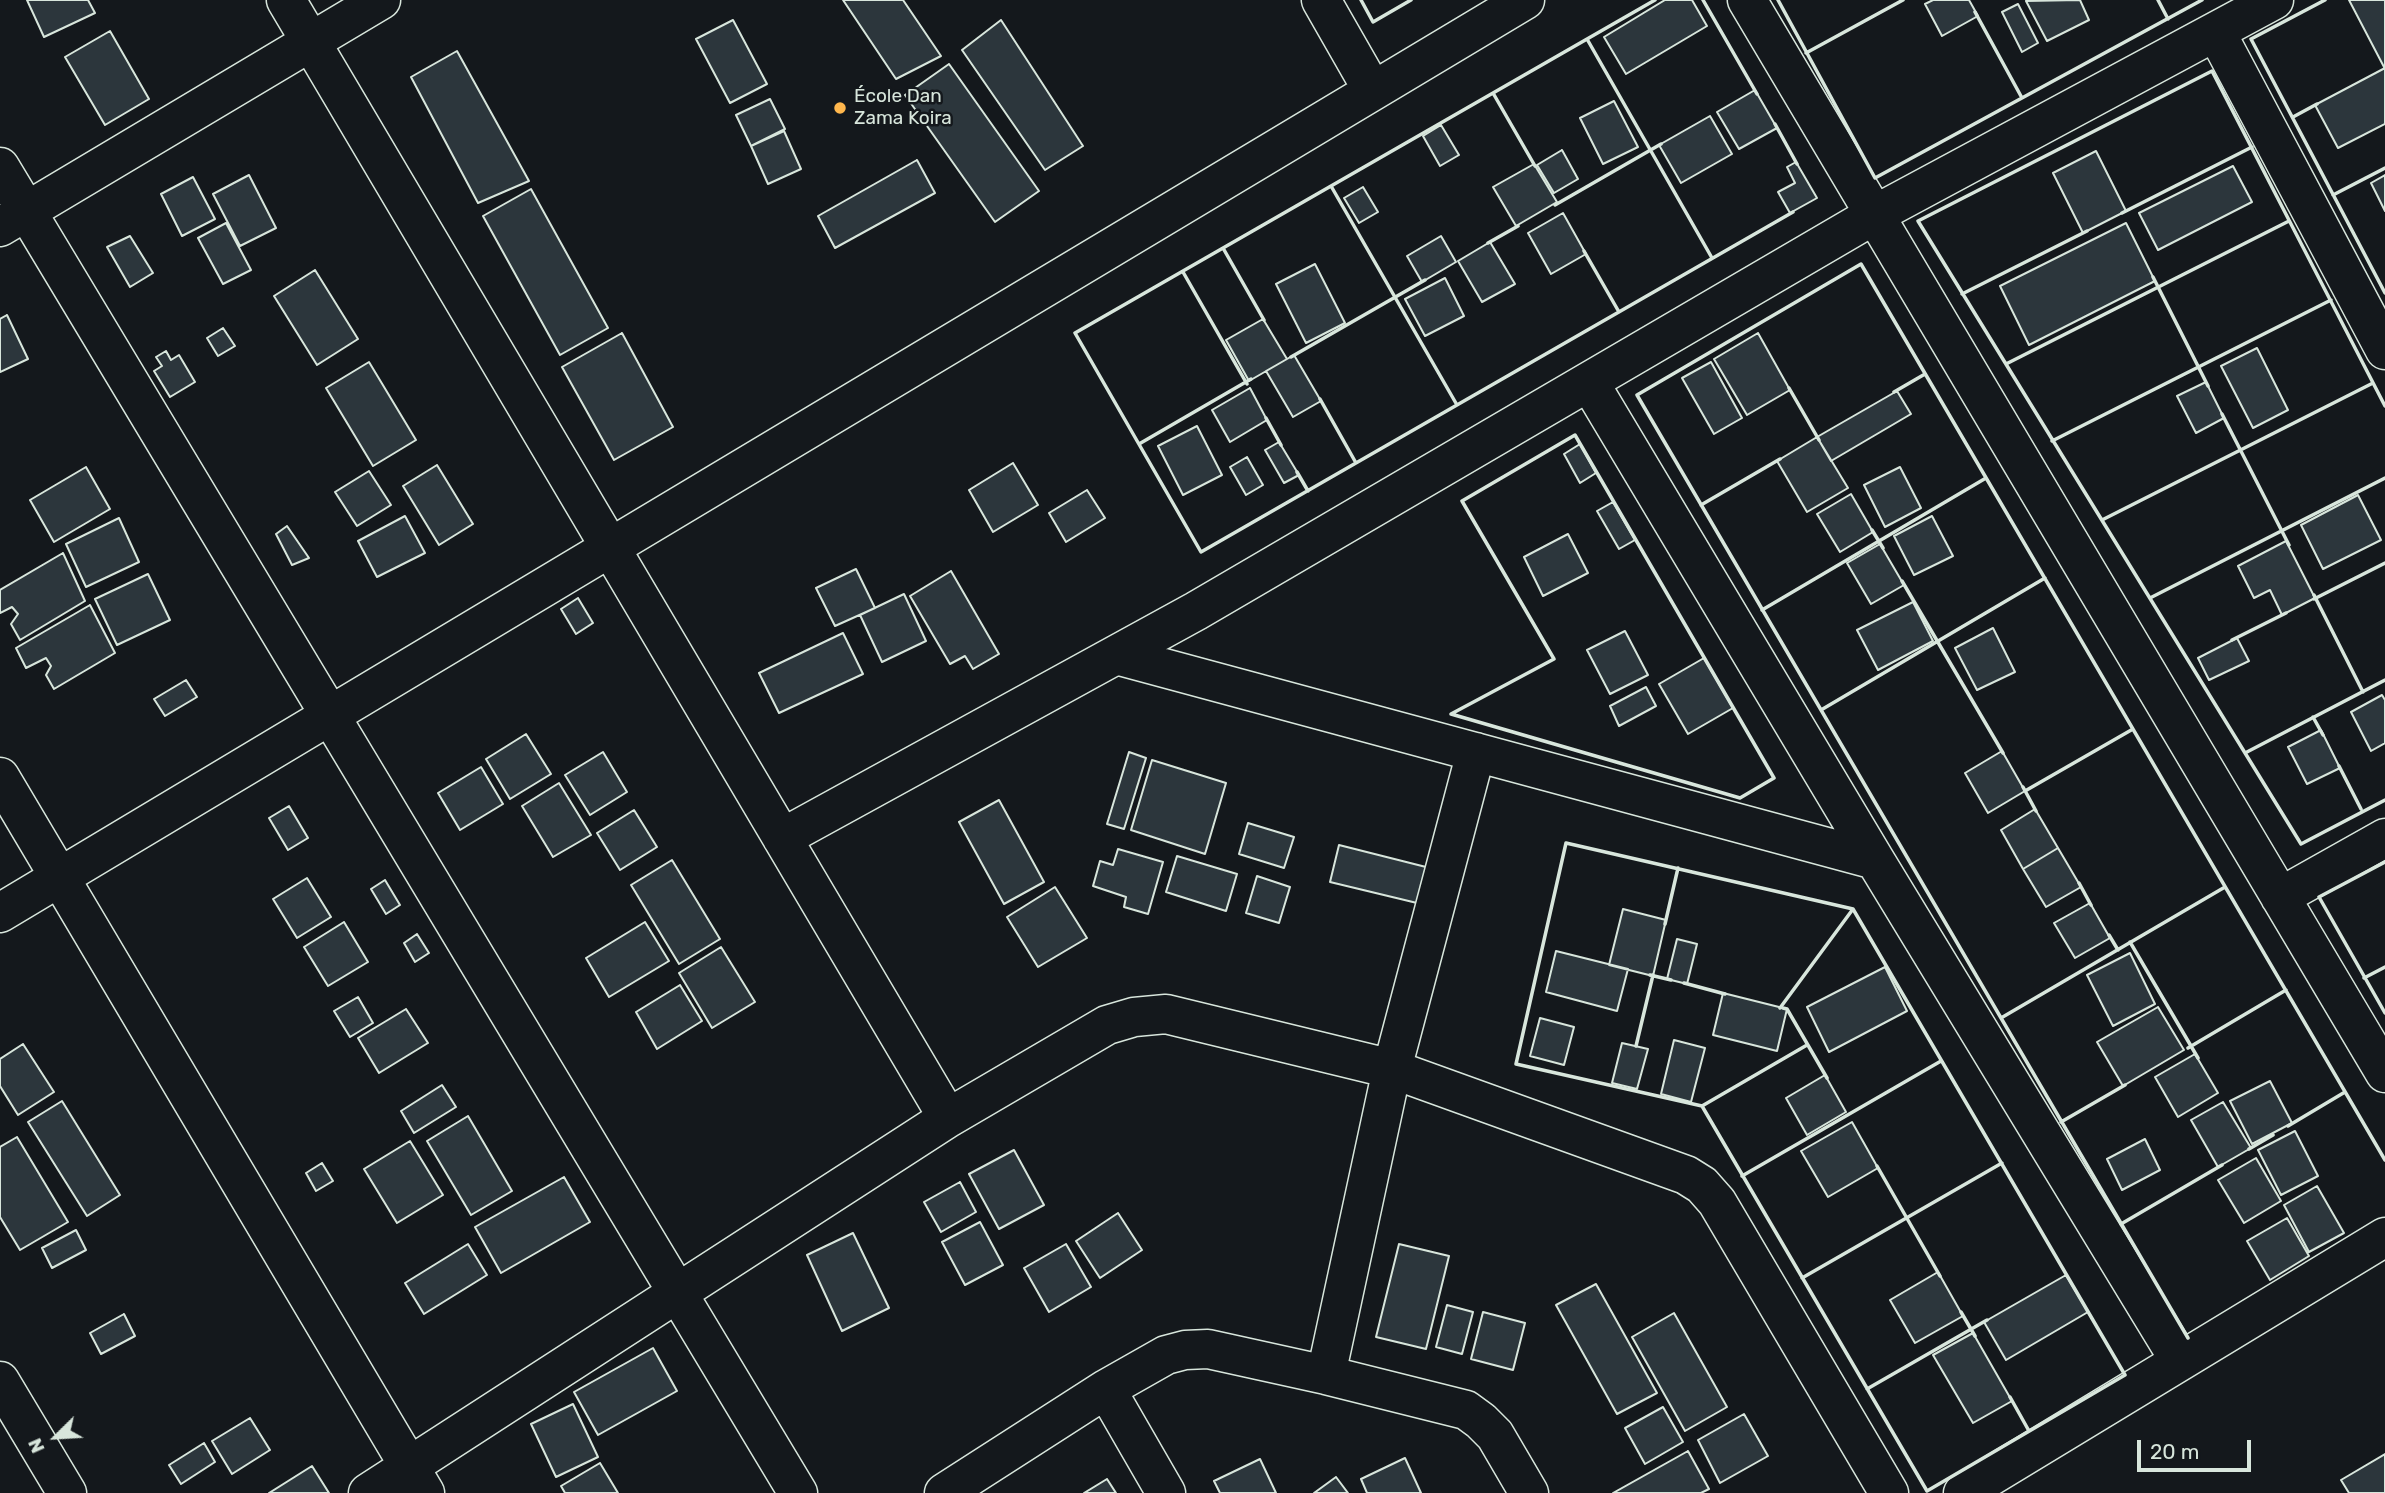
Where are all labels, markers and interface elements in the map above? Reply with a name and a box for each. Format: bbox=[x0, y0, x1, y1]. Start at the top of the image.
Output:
place label: École Dan Zama Koira bbox=[854, 86, 952, 130]
marker: École Dan Zama Koira bbox=[832, 100, 848, 116]
north arrow bbox=[21, 1402, 91, 1472]
scale bar bbox=[2140, 1426, 2254, 1470]
text: N bbox=[23, 1435, 50, 1457]
text: 20 m bbox=[2150, 1439, 2199, 1464]

